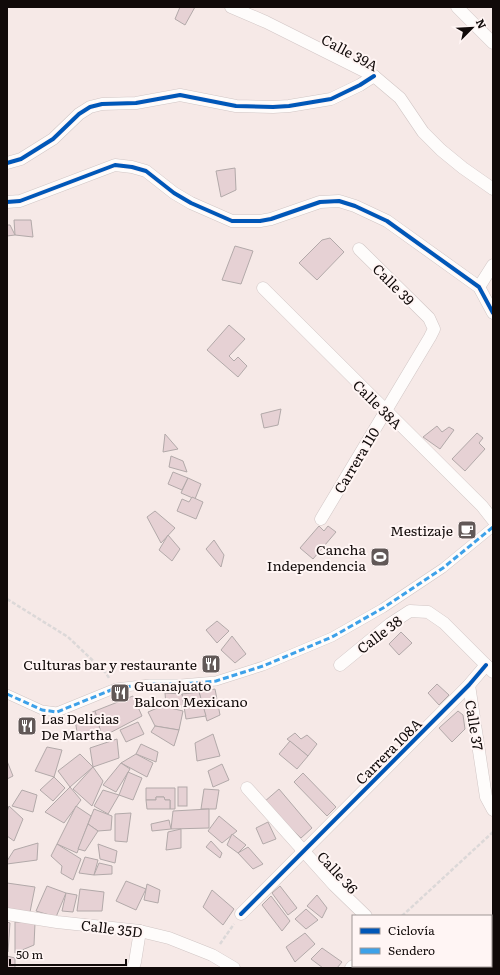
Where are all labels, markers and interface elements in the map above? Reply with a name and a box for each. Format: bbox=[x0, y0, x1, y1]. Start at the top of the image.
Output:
north arrow bbox=[452, 8, 492, 48]
text: N bbox=[473, 16, 491, 31]
street label: Calle 39A bbox=[318, 29, 383, 76]
street label: Calle 39 bbox=[369, 259, 419, 309]
street label: Calle 38A bbox=[349, 375, 408, 434]
street label: Carrera 110 bbox=[328, 423, 384, 497]
cafe icon: Mestizaje bbox=[456, 519, 478, 541]
place label: Mestizaje bbox=[390, 520, 453, 540]
place label: Cancha Independencia bbox=[267, 539, 366, 575]
sports icon: Cancha Independencia bbox=[369, 546, 391, 568]
street label: Calle 38 bbox=[352, 610, 406, 658]
restaurant icon: Culturas bar y restaurante bbox=[200, 653, 222, 675]
place label: Culturas bar y restaurante bbox=[23, 654, 197, 674]
place label: Guanajuato Balcon Mexicano bbox=[134, 675, 248, 711]
restaurant icon: Guanajuato Balcon Mexicano bbox=[109, 682, 131, 704]
street label: Calle 37 bbox=[461, 698, 489, 752]
place label: Las Delicias De Martha bbox=[41, 708, 119, 744]
street label: Carrera 108A bbox=[351, 713, 426, 788]
restaurant icon: Las Delicias De Martha bbox=[16, 715, 38, 737]
street label: Calle 36 bbox=[313, 846, 363, 898]
street label: Calle 35D bbox=[80, 914, 144, 942]
legend bbox=[352, 915, 492, 967]
text: Ciclovía bbox=[388, 921, 435, 939]
scale bar bbox=[10, 941, 126, 967]
text: Sendero bbox=[388, 941, 435, 959]
text: 50 m bbox=[16, 945, 43, 963]

